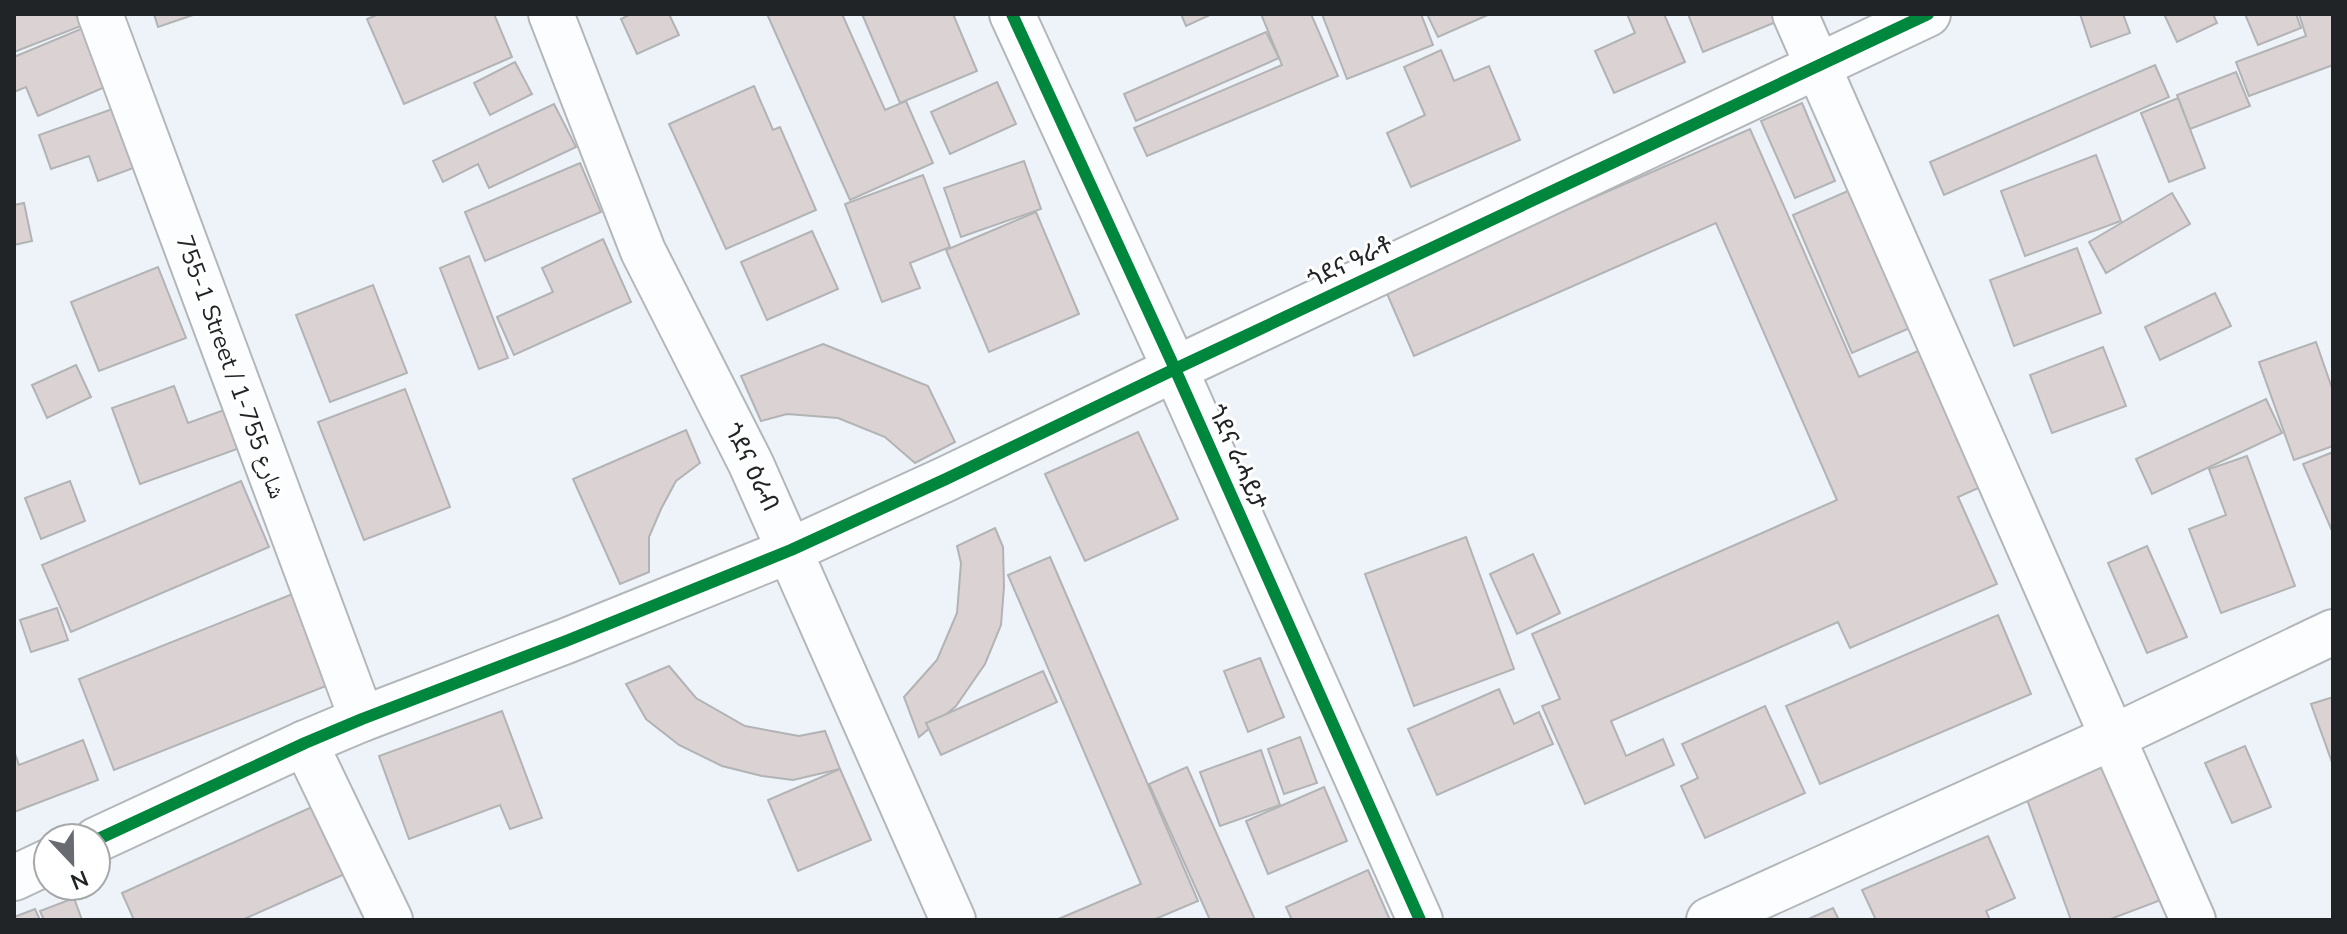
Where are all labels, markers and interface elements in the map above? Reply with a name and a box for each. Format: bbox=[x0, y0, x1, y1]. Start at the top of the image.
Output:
street label: ጎደና ዓራቶ bbox=[1302, 228, 1398, 296]
street label: 755-1 Street / شارع 755-1 bbox=[168, 231, 294, 503]
street label: ጎደና ራሓይታ bbox=[1201, 400, 1275, 515]
street label: ጎደና ዕራብ bbox=[717, 417, 787, 517]
north arrow bbox=[32, 822, 112, 902]
text: N bbox=[66, 863, 92, 897]

